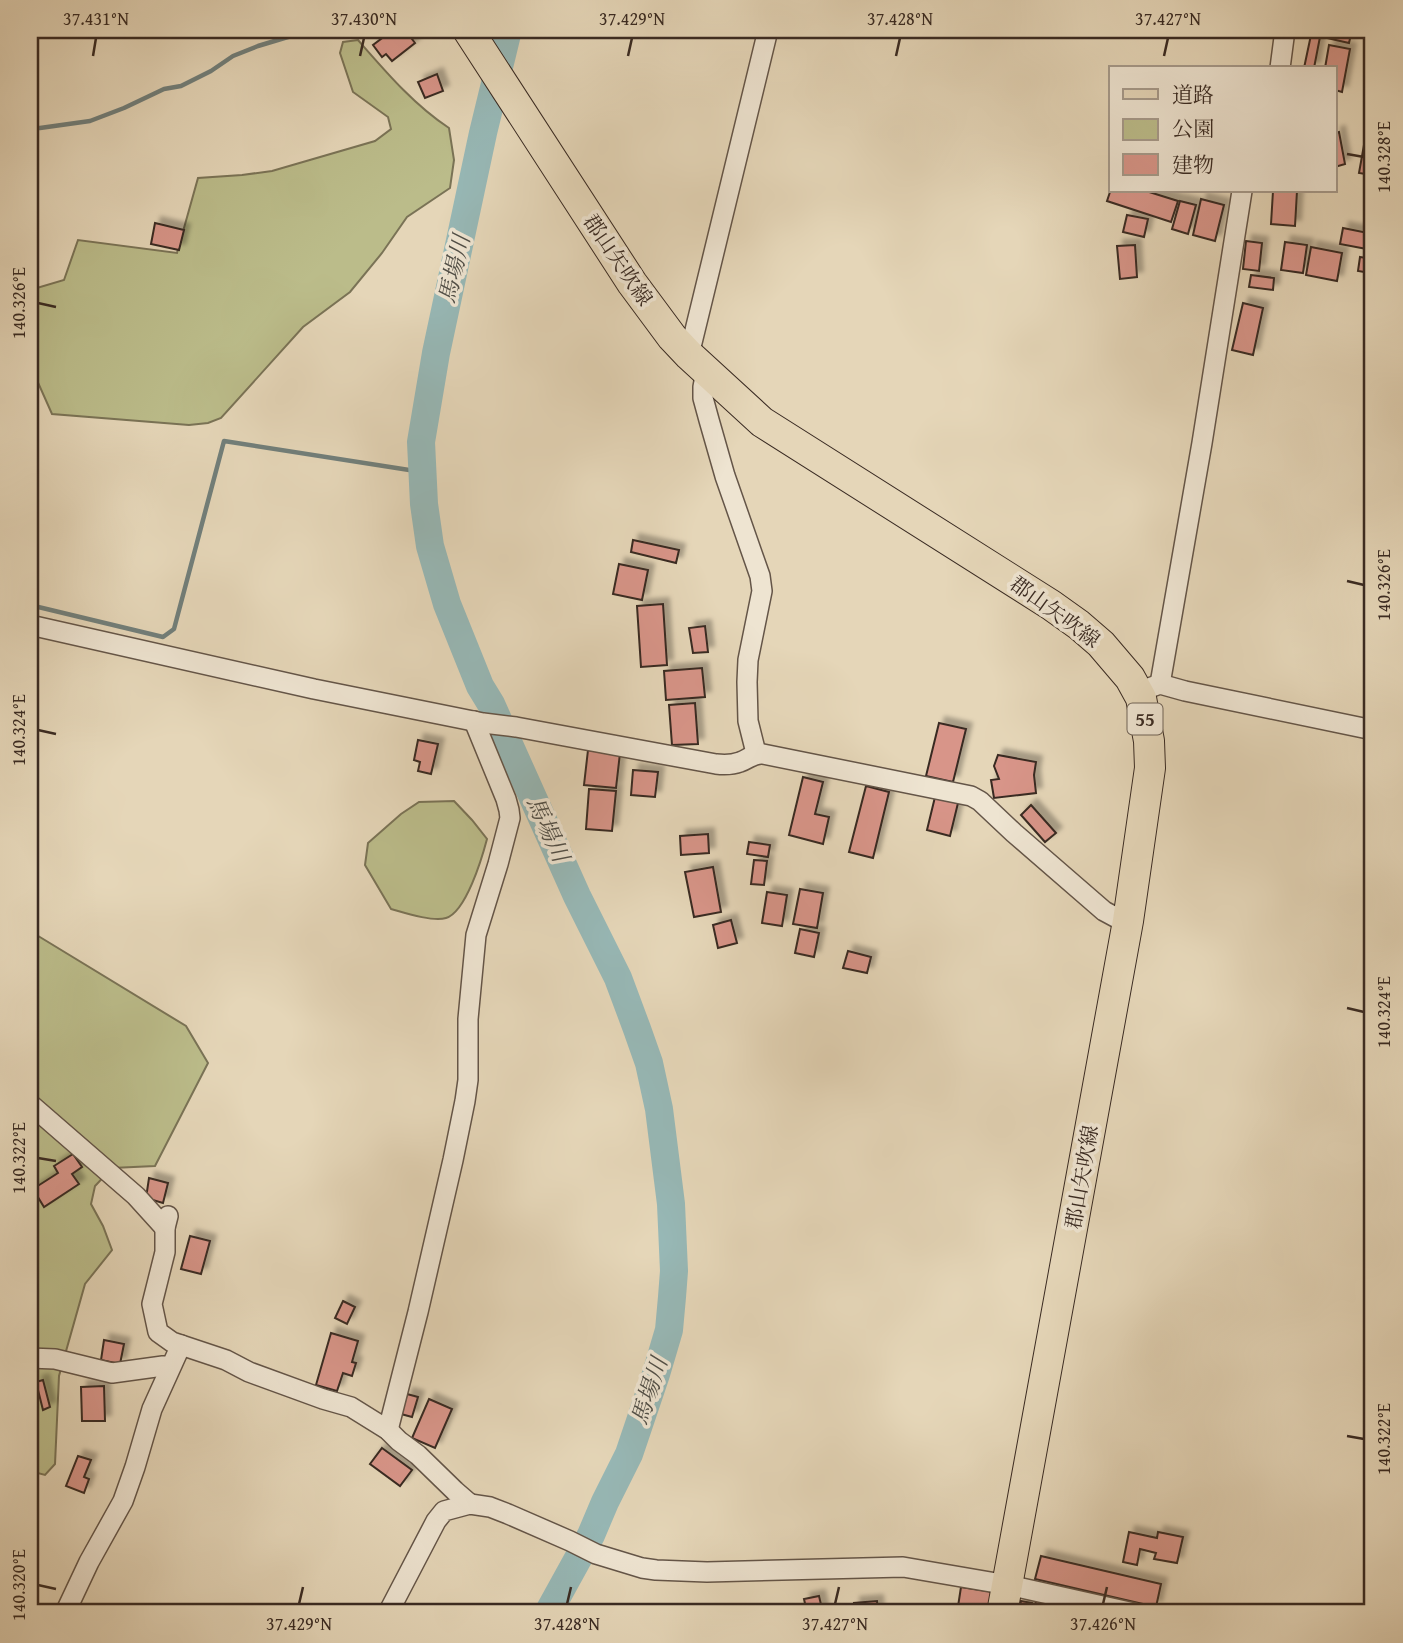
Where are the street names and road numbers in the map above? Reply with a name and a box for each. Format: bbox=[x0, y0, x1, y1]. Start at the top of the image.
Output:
street label: 郡山矢吹線 bbox=[576, 208, 661, 312]
street label: 郡山矢吹線 bbox=[1004, 568, 1107, 655]
road number: 55 bbox=[1128, 704, 1162, 734]
street label: 郡山矢吹線 bbox=[1057, 1123, 1106, 1231]

